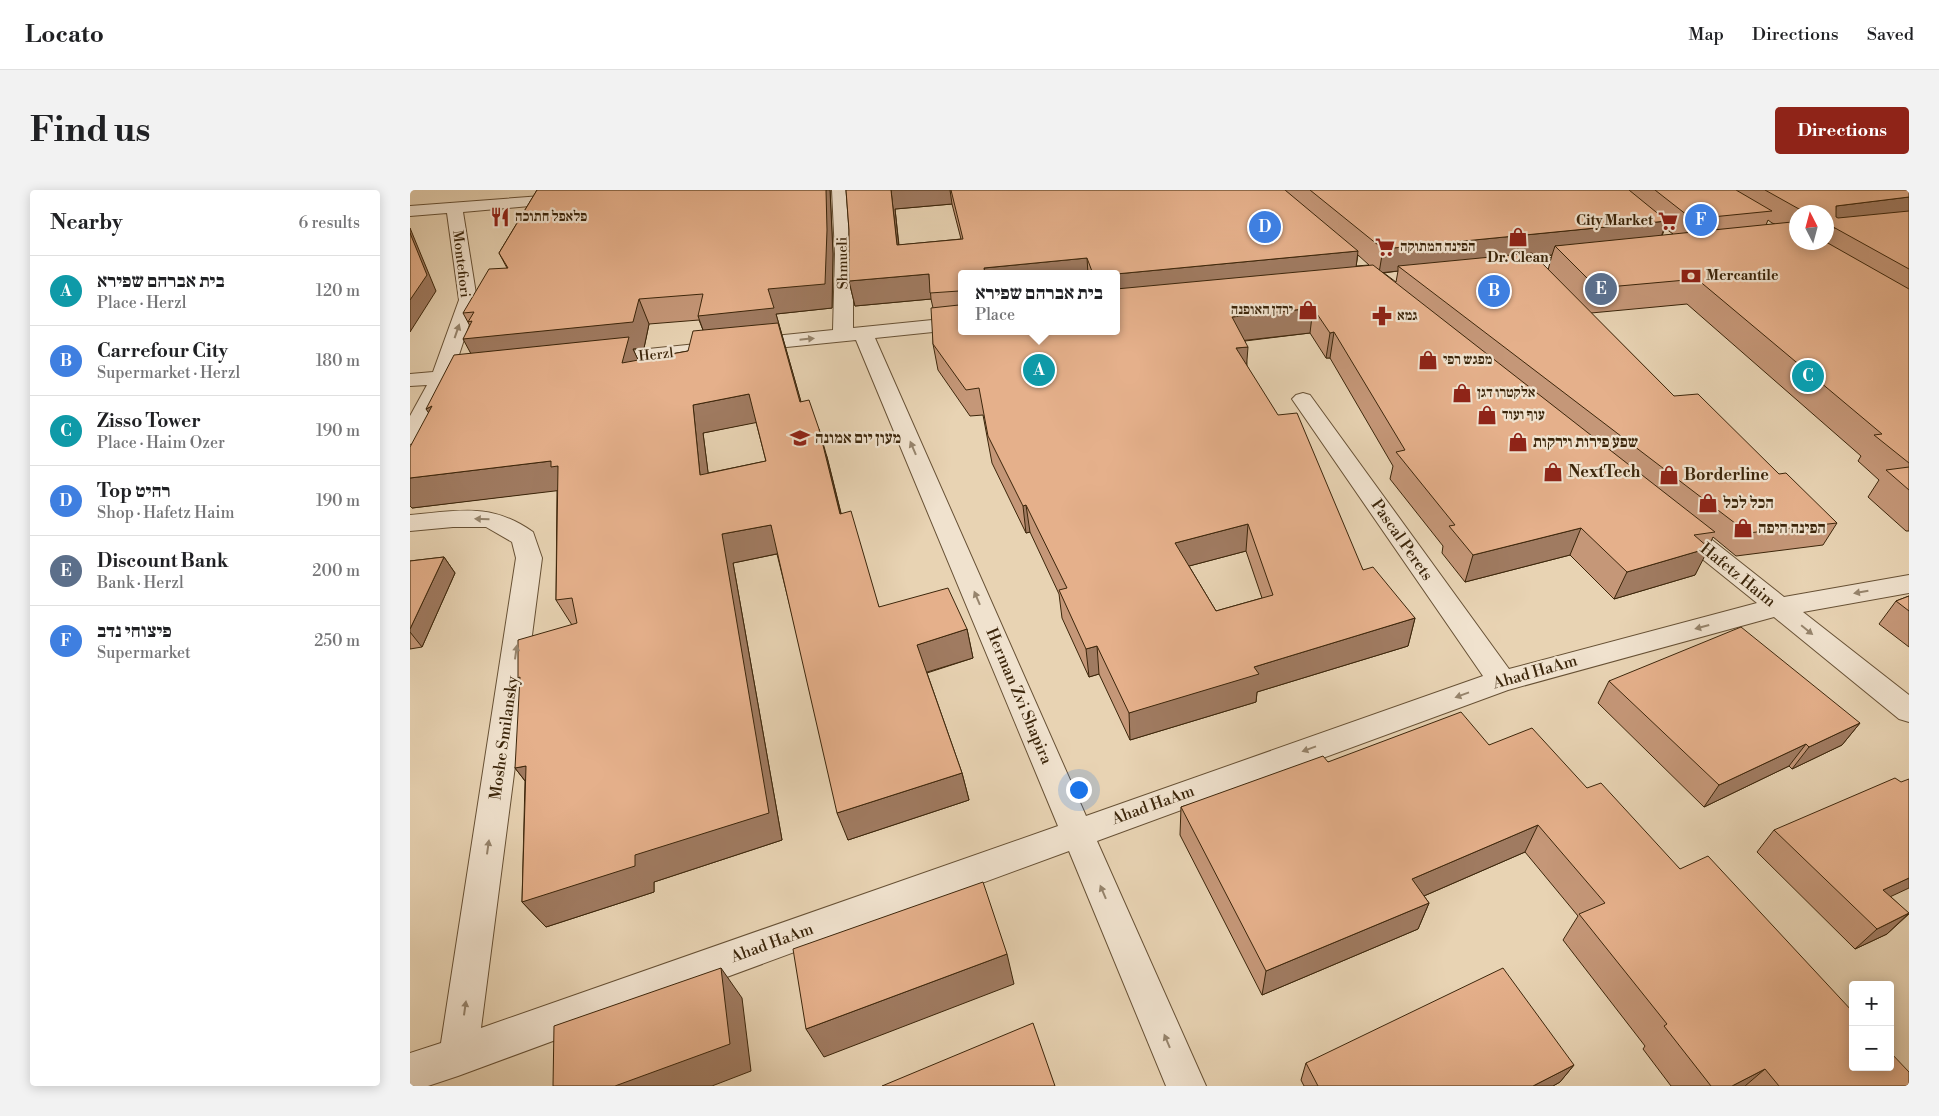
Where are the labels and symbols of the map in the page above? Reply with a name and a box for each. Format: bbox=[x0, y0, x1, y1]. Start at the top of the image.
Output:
pin: F bbox=[1685, 201, 1717, 239]
north arrow bbox=[1789, 205, 1834, 250]
restaurant icon: פלאפל חתוכה bbox=[489, 206, 511, 228]
place label: פלאפל חתוכה bbox=[515, 208, 587, 226]
pin: D bbox=[1249, 208, 1281, 246]
supermarket icon: City Market bbox=[1657, 210, 1679, 232]
place label: City Market bbox=[1576, 212, 1654, 230]
shop icon: Dr. Clean bbox=[1507, 226, 1529, 248]
street label: Montefiori bbox=[448, 229, 474, 299]
street label: Shmueli bbox=[834, 236, 852, 289]
supermarket icon: הפינה המתוקה bbox=[1374, 236, 1396, 258]
place label: הפינה המתוקה bbox=[1400, 238, 1475, 256]
place label: Dr. Clean bbox=[1487, 249, 1549, 267]
bank icon: Mercantile bbox=[1680, 265, 1702, 287]
place label: Mercantile bbox=[1706, 267, 1779, 285]
pin: E bbox=[1585, 270, 1617, 308]
pin: B bbox=[1478, 272, 1510, 310]
shop icon: ירדן האופנה bbox=[1297, 299, 1319, 321]
place label: ירדן האופנה bbox=[1231, 301, 1293, 319]
pharmacy icon: גמא bbox=[1371, 305, 1393, 327]
place label: גמא bbox=[1397, 307, 1418, 325]
one-way arrow bbox=[454, 323, 461, 338]
one-way arrow bbox=[799, 335, 815, 343]
street label: Herzl bbox=[638, 344, 674, 366]
shop icon: מפגש רפי bbox=[1417, 349, 1439, 371]
pin: A bbox=[1023, 351, 1055, 389]
place label: מפגש רפי bbox=[1443, 351, 1492, 369]
pin: C bbox=[1792, 357, 1824, 395]
shop icon: אלקטרו דגן bbox=[1451, 382, 1473, 404]
place label: אלקטרו דגן bbox=[1477, 384, 1536, 402]
shop icon: עוף ועוד bbox=[1476, 404, 1498, 426]
place label: עוף ועוד bbox=[1502, 406, 1545, 424]
school or university icon: מעון יום אמונה bbox=[789, 427, 811, 449]
place label: מעון יום אמונה bbox=[815, 428, 901, 448]
shop icon: שפע פירות וירקות bbox=[1507, 431, 1529, 453]
place label: שפע פירות וירקות bbox=[1533, 432, 1638, 452]
one-way arrow bbox=[908, 441, 916, 455]
shop icon: NextTech bbox=[1542, 461, 1564, 483]
place label: NextTech bbox=[1568, 462, 1641, 482]
shop icon: Borderline bbox=[1658, 464, 1680, 486]
place label: Borderline bbox=[1684, 465, 1769, 485]
shop icon: הכל לכל bbox=[1697, 492, 1719, 514]
place label: הכל לכל bbox=[1723, 493, 1774, 513]
street label: Pascal Perets bbox=[1367, 495, 1437, 585]
one-way arrow bbox=[474, 515, 490, 523]
shop icon: הפינה היפה bbox=[1732, 517, 1754, 539]
place label: הפינה היפה bbox=[1758, 518, 1826, 538]
street label: Hafetz Haim bbox=[1696, 538, 1780, 612]
one-way arrow bbox=[1853, 589, 1869, 597]
one-way arrow bbox=[972, 591, 980, 605]
one-way arrow bbox=[1695, 623, 1710, 631]
one-way arrow bbox=[1800, 624, 1813, 635]
street label: Herman Zvi Shapira bbox=[981, 625, 1057, 768]
one-way arrow bbox=[512, 644, 520, 660]
street label: Ahad HaAm bbox=[1490, 650, 1580, 694]
street label: Moshe Smilansky bbox=[485, 675, 523, 801]
one-way arrow bbox=[1454, 691, 1469, 699]
one-way arrow bbox=[1301, 745, 1316, 753]
your location bbox=[1066, 777, 1092, 803]
street label: Ahad HaAm bbox=[1108, 781, 1197, 830]
one-way arrow bbox=[484, 839, 492, 855]
one-way arrow bbox=[1098, 885, 1106, 899]
street label: Ahad HaAm bbox=[727, 919, 816, 968]
one-way arrow bbox=[461, 1000, 469, 1016]
one-way arrow bbox=[1162, 1034, 1170, 1048]

